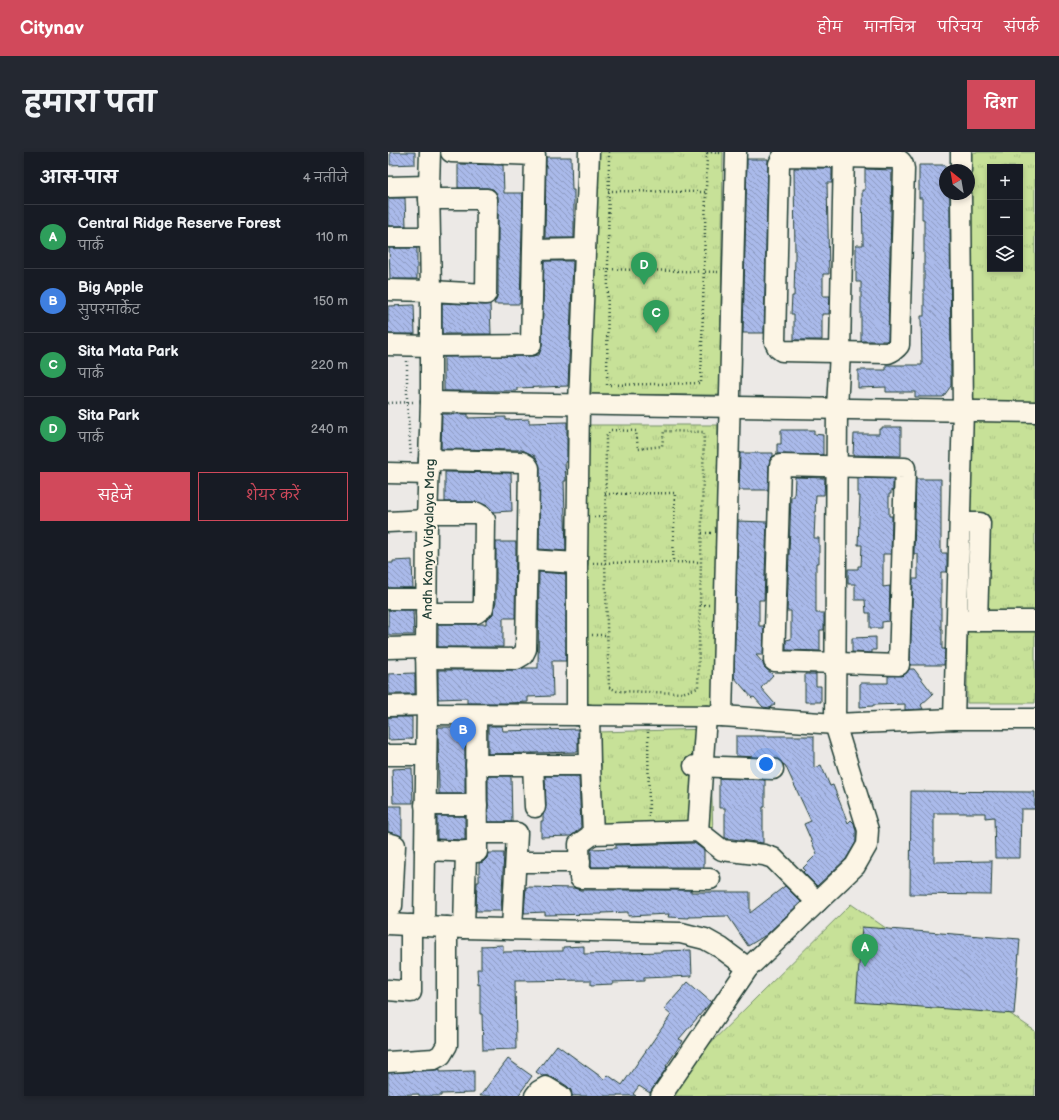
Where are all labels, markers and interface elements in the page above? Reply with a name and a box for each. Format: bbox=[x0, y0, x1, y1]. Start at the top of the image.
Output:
text: Citynav bbox=[20, 17, 84, 40]
text: होम bbox=[818, 19, 842, 36]
text: मानचित्र bbox=[864, 19, 916, 36]
text: परिचय bbox=[938, 19, 982, 36]
text: संपर्क bbox=[1004, 19, 1039, 36]
button: दिशा bbox=[967, 80, 1035, 129]
text: हमारा पता bbox=[24, 87, 156, 120]
north arrow bbox=[939, 164, 975, 200]
map controls bbox=[987, 164, 1023, 272]
button: + bbox=[987, 164, 1023, 200]
text: आस-पास bbox=[40, 168, 118, 188]
text: 4 नतीजे bbox=[303, 170, 348, 186]
button: − bbox=[987, 200, 1023, 236]
text: Central Ridge Reserve Forest bbox=[78, 214, 281, 233]
text: A bbox=[49, 229, 57, 245]
text: 110 m bbox=[316, 229, 348, 245]
button: layers bbox=[987, 236, 1023, 272]
text: पार्क bbox=[78, 238, 104, 254]
pin: D bbox=[631, 252, 657, 285]
text: Big Apple bbox=[78, 278, 143, 297]
text: B bbox=[48, 293, 58, 309]
text: 150 m bbox=[314, 293, 348, 309]
pin: C bbox=[643, 300, 669, 333]
text: सुपरमार्केट bbox=[78, 302, 140, 318]
text: Sita Mata Park bbox=[78, 342, 178, 361]
text: C bbox=[48, 357, 58, 373]
text: 220 m bbox=[311, 357, 348, 373]
text: पार्क bbox=[78, 366, 104, 382]
text: Sita Park bbox=[78, 406, 139, 425]
text: D bbox=[48, 421, 58, 437]
text: 240 m bbox=[311, 421, 348, 437]
text: पार्क bbox=[78, 430, 104, 446]
street label: Andh Kanya Vidyalaya Marg bbox=[420, 458, 438, 620]
button: सहेजें bbox=[40, 472, 190, 521]
button: शेयर करें bbox=[198, 472, 348, 521]
pin: B bbox=[450, 717, 476, 750]
your location bbox=[756, 754, 776, 774]
pin: A bbox=[852, 934, 878, 967]

